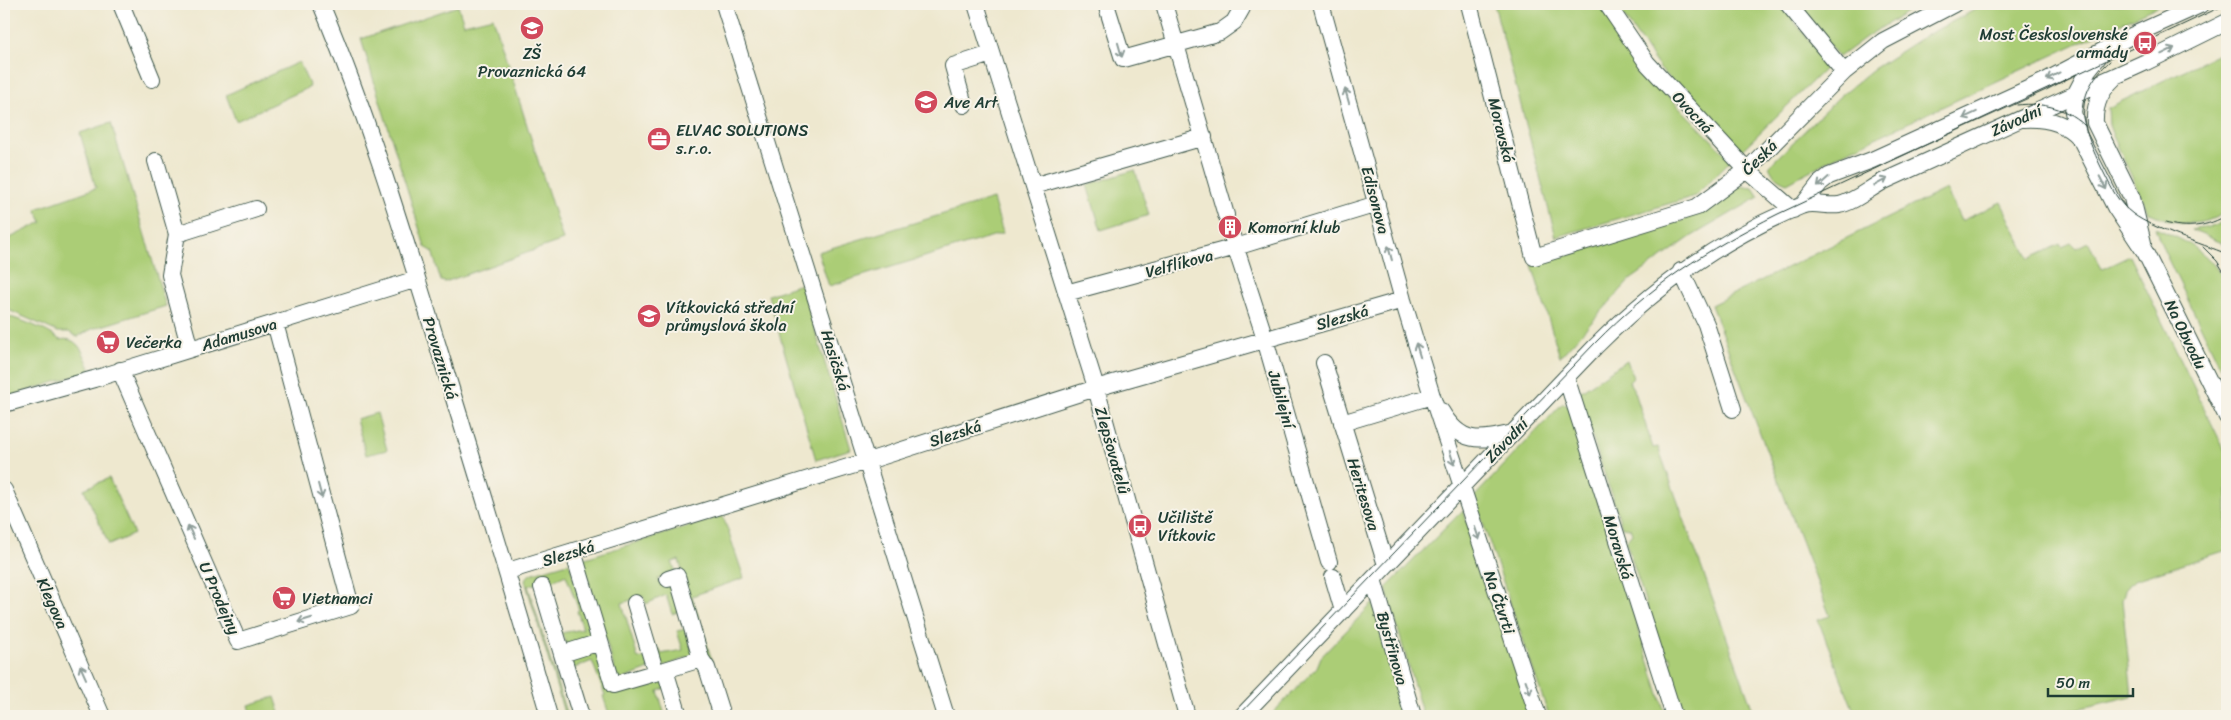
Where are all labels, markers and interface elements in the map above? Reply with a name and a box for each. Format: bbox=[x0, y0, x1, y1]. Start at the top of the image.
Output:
school or university icon: ZŠ Provaznická 64 bbox=[519, 15, 545, 41]
place label: Most Československé armády bbox=[1980, 20, 2129, 67]
bus stop icon: Most Československé armády bbox=[2132, 30, 2158, 56]
place label: ZŠ Provaznická 64 bbox=[478, 39, 586, 86]
one-way arrow bbox=[1115, 42, 1125, 58]
one-way arrow bbox=[2161, 46, 2176, 56]
one-way arrow bbox=[2046, 71, 2061, 81]
street label: Ovocná bbox=[1665, 84, 1721, 141]
place label: Ave Art bbox=[943, 88, 998, 117]
one-way arrow bbox=[1341, 88, 1351, 104]
school or university icon: Ave Art bbox=[913, 89, 939, 115]
street label: Moravská bbox=[1479, 94, 1524, 166]
street label: Závodní bbox=[1986, 95, 2049, 145]
one-way arrow bbox=[1963, 111, 1978, 120]
place label: ELVAC SOLUTIONS s.r.o. bbox=[675, 116, 809, 163]
office icon: ELVAC SOLUTIONS s.r.o. bbox=[646, 126, 672, 152]
street label: Česká bbox=[1734, 132, 1785, 182]
street label: Edisonova bbox=[1353, 163, 1398, 237]
one-way arrow bbox=[2098, 175, 2108, 190]
one-way arrow bbox=[1816, 176, 1829, 188]
one-way arrow bbox=[1874, 177, 1888, 187]
place label: Komorní klub bbox=[1248, 213, 1341, 242]
building icon: Komorní klub bbox=[1217, 214, 1243, 240]
street label: Velflíkova bbox=[1142, 241, 1216, 286]
one-way arrow bbox=[1385, 245, 1394, 261]
place label: Vítkovická střední průmyslová škola bbox=[665, 293, 797, 340]
street label: Na Obvodu bbox=[2156, 294, 2215, 375]
street label: Slezská bbox=[1312, 296, 1372, 339]
school or university icon: Vítkovická střední průmyslová škola bbox=[636, 303, 662, 329]
street label: Adamusova bbox=[197, 309, 281, 360]
street label: Provaznická bbox=[414, 313, 467, 403]
street label: Hasičská bbox=[812, 326, 859, 395]
place label: Večerka bbox=[126, 328, 182, 357]
supermarket icon: Večerka bbox=[95, 329, 121, 355]
one-way arrow bbox=[1412, 342, 1422, 358]
street label: Jubilejní bbox=[1259, 366, 1304, 434]
street label: Zlepšovatelů bbox=[1086, 403, 1139, 498]
street label: Závodní bbox=[1477, 409, 1537, 470]
street label: Slezská bbox=[925, 411, 985, 456]
one-way arrow bbox=[1447, 450, 1457, 466]
street label: Heritesova bbox=[1339, 454, 1389, 535]
one-way arrow bbox=[316, 482, 326, 498]
place label: Učiliště Vítkovic bbox=[1158, 503, 1215, 550]
street label: Moravská bbox=[1595, 511, 1642, 583]
bus stop icon: Učiliště Vítkovic bbox=[1127, 513, 1153, 539]
one-way arrow bbox=[185, 525, 195, 540]
one-way arrow bbox=[1472, 525, 1482, 541]
street label: Slezská bbox=[538, 532, 598, 575]
street label: U Prodejny bbox=[191, 557, 249, 640]
street label: Na Čtvrti bbox=[1475, 566, 1524, 638]
street label: Klegova bbox=[28, 573, 77, 634]
place label: Vietnamci bbox=[302, 584, 373, 613]
supermarket icon: Vietnamci bbox=[271, 585, 297, 611]
street label: Bystřinova bbox=[1368, 608, 1417, 688]
one-way arrow bbox=[297, 616, 313, 626]
one-way arrow bbox=[77, 665, 87, 680]
scale bar bbox=[2048, 665, 2134, 697]
text: 50 m bbox=[2056, 670, 2091, 696]
one-way arrow bbox=[1524, 679, 1534, 695]

